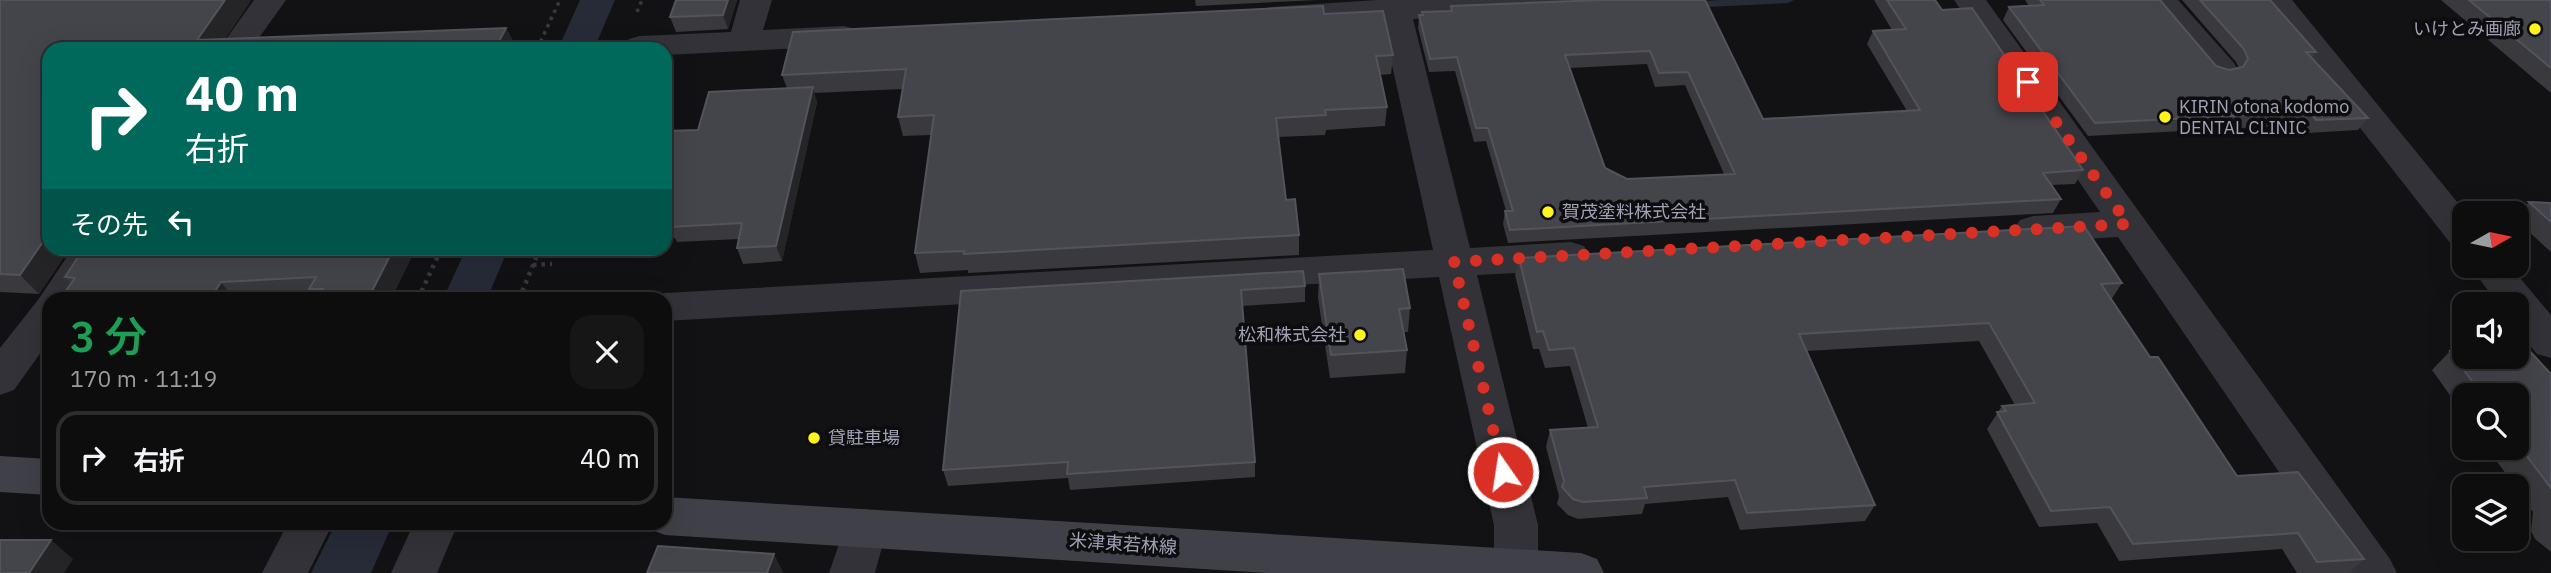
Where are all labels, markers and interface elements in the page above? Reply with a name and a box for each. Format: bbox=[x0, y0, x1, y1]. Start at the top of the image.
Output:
place label: いけとみ画廊 bbox=[2413, 17, 2521, 40]
marker: いけとみ画廊 bbox=[2527, 21, 2543, 37]
pin bbox=[1998, 52, 2058, 112]
text: 40 m bbox=[185, 61, 299, 124]
icon: arrive bbox=[2009, 63, 2047, 101]
icon: right bbox=[70, 70, 161, 161]
place label: KIRIN otona kodomo DENTAL CLINIC bbox=[2179, 95, 2349, 139]
marker: KIRIN otona kodomo DENTAL CLINIC bbox=[2157, 109, 2173, 125]
text: 右折 bbox=[185, 127, 249, 169]
place label: 賀茂塗料株式会社 bbox=[1562, 200, 1706, 223]
north arrow bbox=[2452, 201, 2529, 278]
map controls bbox=[2452, 201, 2529, 551]
icon: left bbox=[162, 203, 200, 241]
marker: 賀茂塗料株式会社 bbox=[1540, 204, 1556, 220]
text: その先 bbox=[70, 207, 148, 241]
button: sound bbox=[2452, 292, 2529, 369]
text: 3 分 bbox=[70, 309, 147, 364]
button: close bbox=[570, 315, 644, 389]
place label: 松和株式会社 bbox=[1238, 323, 1346, 346]
marker: 松和株式会社 bbox=[1352, 327, 1368, 343]
text: 170 m · 11:19 bbox=[70, 363, 217, 393]
button: search bbox=[2452, 383, 2529, 460]
place label: 貸駐車場 bbox=[828, 426, 900, 449]
marker: 貸駐車場 bbox=[806, 430, 822, 446]
position arrow bbox=[1466, 435, 1540, 509]
icon: right bbox=[74, 439, 112, 477]
text: 40 m bbox=[580, 441, 640, 475]
text: 右折 bbox=[133, 443, 185, 477]
button: layers bbox=[2452, 474, 2529, 551]
street label: 米津東若林線 bbox=[1068, 528, 1178, 559]

